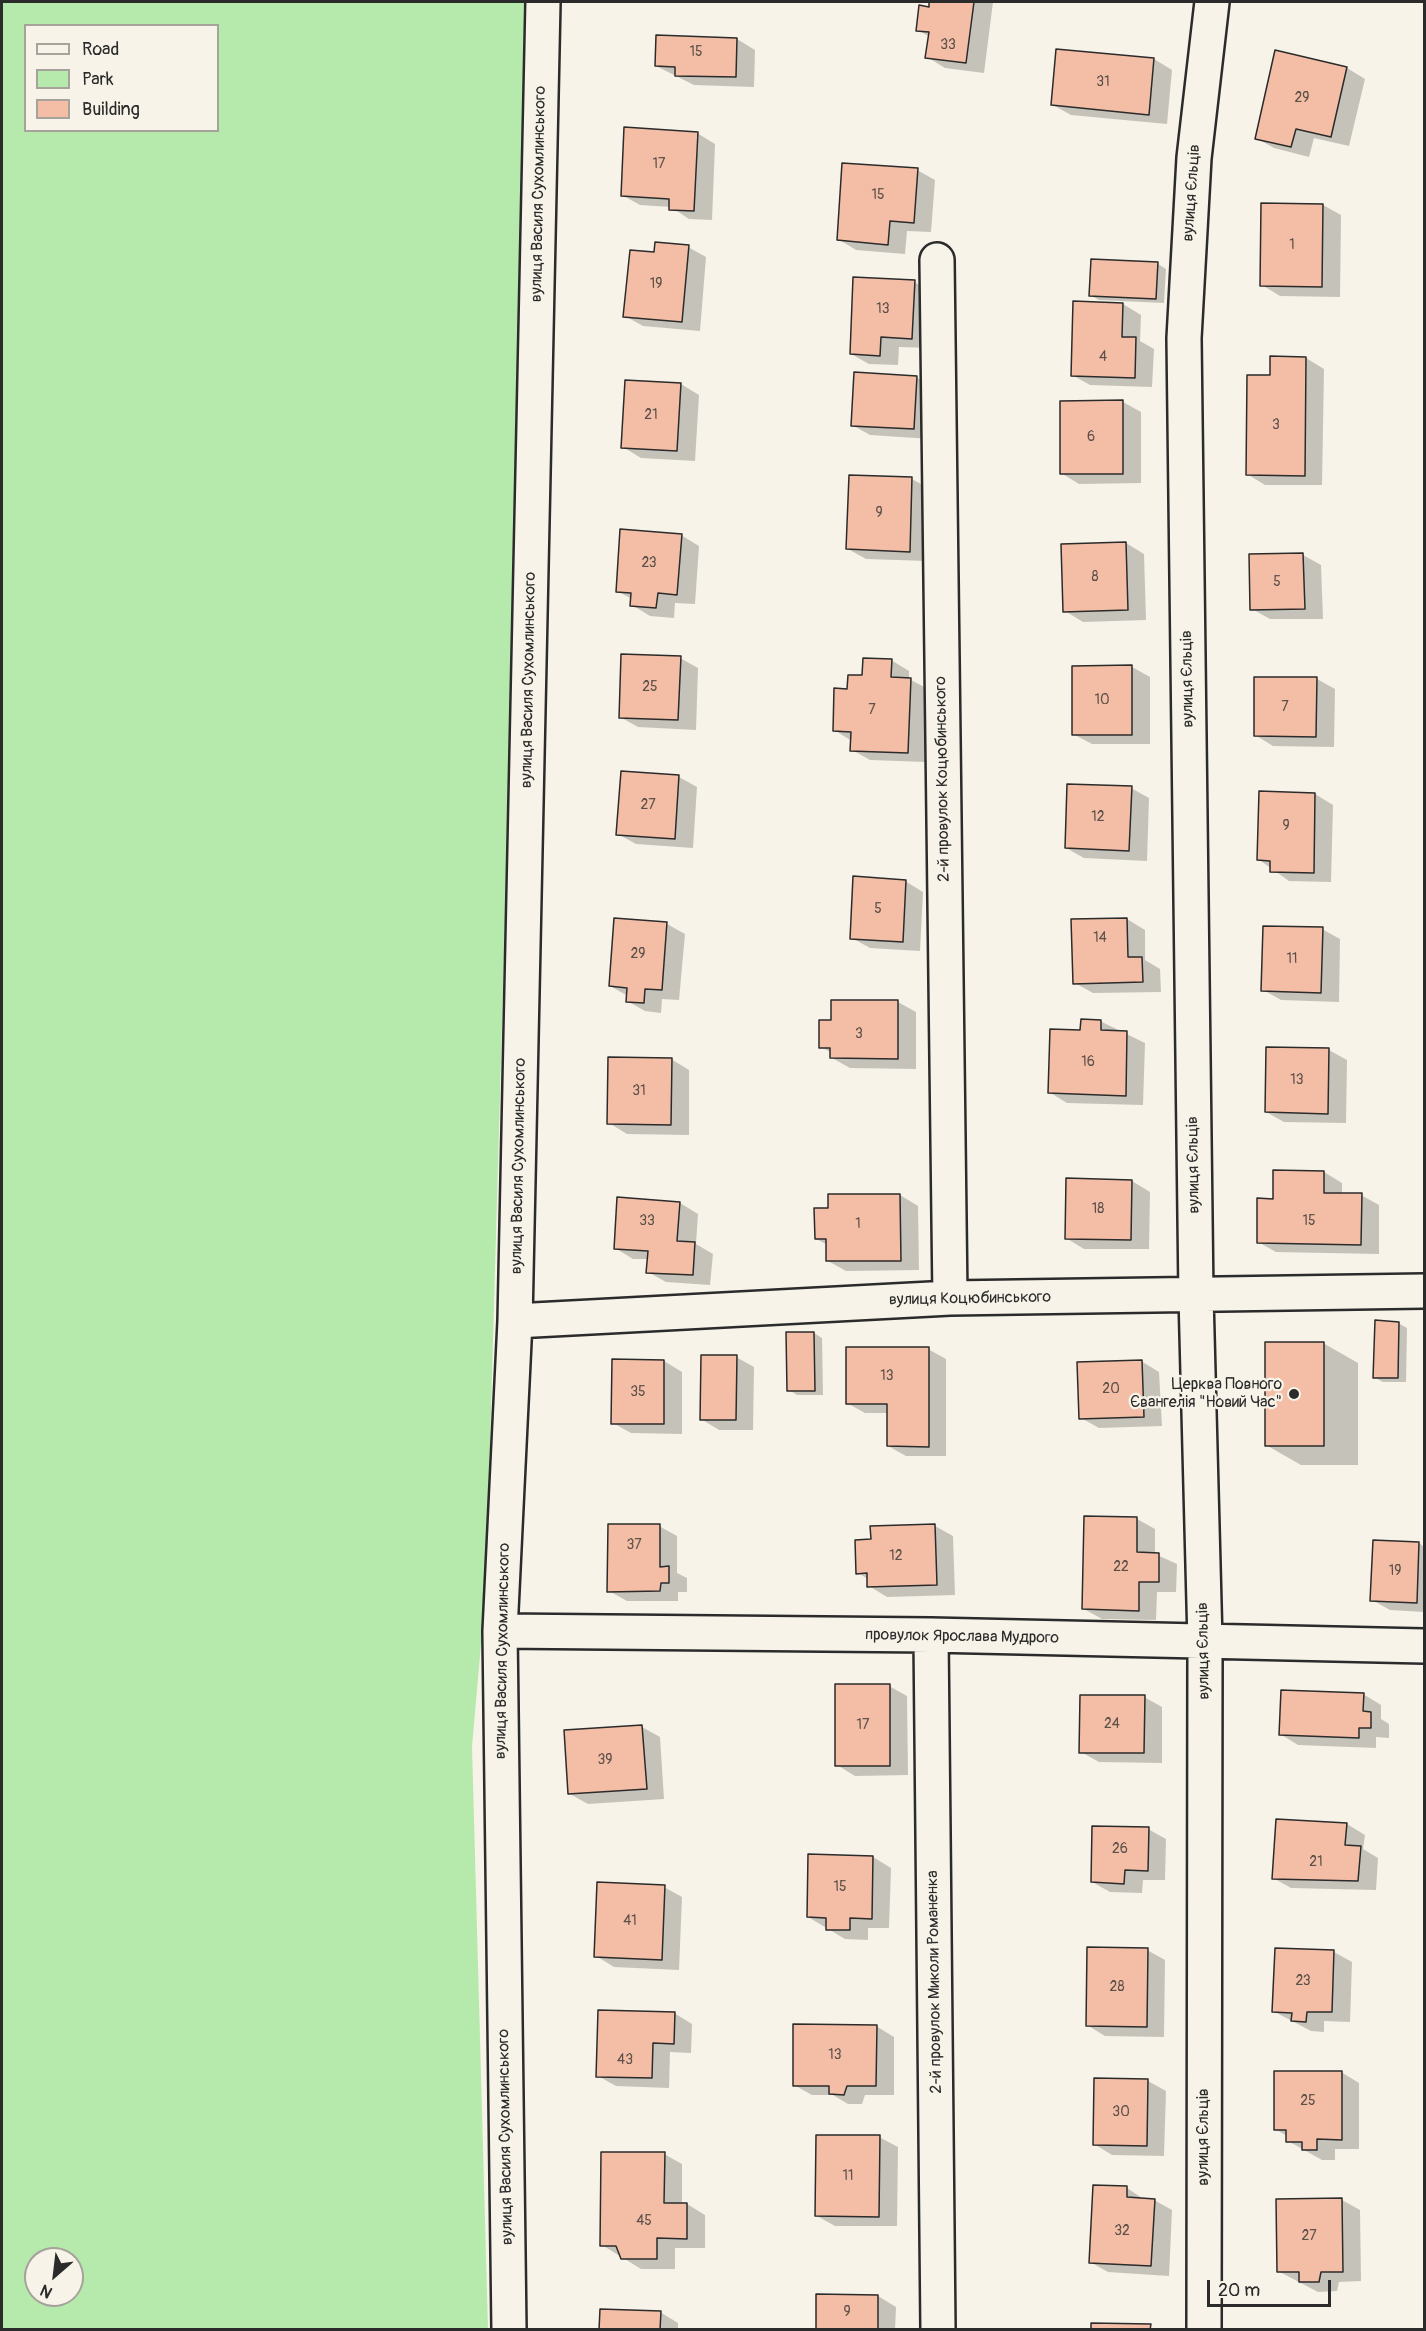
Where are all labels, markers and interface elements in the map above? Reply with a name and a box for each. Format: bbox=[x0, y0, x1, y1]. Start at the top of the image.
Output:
legend bbox=[24, 24, 219, 132]
house number: 33 bbox=[940, 37, 956, 53]
text: Road bbox=[82, 38, 119, 61]
house number: 15 bbox=[689, 44, 703, 60]
text: Park bbox=[82, 68, 114, 91]
house number: 31 bbox=[1096, 74, 1110, 90]
street label: вулиця Василя Сухомлинського bbox=[528, 86, 550, 302]
house number: 29 bbox=[1294, 90, 1310, 106]
text: Building bbox=[82, 98, 140, 121]
street label: вулиця Єльців bbox=[1179, 144, 1205, 242]
house number: 17 bbox=[653, 156, 665, 172]
house number: 15 bbox=[871, 187, 885, 203]
house number: 1 bbox=[1289, 237, 1295, 253]
house number: 19 bbox=[650, 276, 662, 292]
house number: 13 bbox=[876, 301, 890, 317]
house number: 4 bbox=[1099, 349, 1107, 365]
house number: 21 bbox=[644, 407, 658, 423]
house number: 3 bbox=[1272, 417, 1280, 433]
house number: 6 bbox=[1087, 429, 1095, 445]
house number: 9 bbox=[875, 505, 883, 521]
house number: 23 bbox=[641, 555, 657, 571]
house number: 8 bbox=[1091, 569, 1099, 585]
street label: вулиця Василя Сухомлинського bbox=[518, 572, 540, 788]
house number: 5 bbox=[1273, 574, 1281, 590]
street label: вулиця Єльців bbox=[1178, 630, 1198, 728]
street label: 2-й провулок Коцюбинського bbox=[932, 676, 954, 882]
house number: 25 bbox=[642, 679, 658, 695]
house number: 10 bbox=[1094, 692, 1110, 708]
house number: 7 bbox=[1281, 699, 1289, 715]
house number: 7 bbox=[868, 702, 876, 718]
house number: 27 bbox=[640, 797, 656, 813]
house number: 12 bbox=[1091, 809, 1105, 825]
house number: 9 bbox=[1282, 818, 1290, 834]
house number: 5 bbox=[874, 901, 882, 917]
house number: 14 bbox=[1093, 930, 1107, 946]
house number: 29 bbox=[630, 946, 646, 962]
house number: 11 bbox=[1287, 951, 1297, 967]
house number: 3 bbox=[855, 1026, 863, 1042]
house number: 16 bbox=[1081, 1054, 1095, 1070]
street label: вулиця Василя Сухомлинського bbox=[508, 1058, 530, 1274]
house number: 13 bbox=[1290, 1072, 1304, 1088]
house number: 31 bbox=[632, 1083, 646, 1099]
street label: вулиця Єльців bbox=[1184, 1116, 1204, 1214]
house number: 18 bbox=[1092, 1201, 1104, 1217]
house number: 33 bbox=[639, 1213, 655, 1229]
house number: 15 bbox=[1302, 1213, 1316, 1229]
house number: 1 bbox=[855, 1216, 861, 1232]
street label: вулиця Коцюбинського bbox=[889, 1288, 1051, 1310]
house number: 13 bbox=[880, 1368, 894, 1384]
place label: Церква Повного Євангелія "Новий Час" bbox=[1130, 1375, 1282, 1413]
house number: 20 bbox=[1102, 1381, 1120, 1397]
house number: 35 bbox=[630, 1384, 646, 1400]
marker: Церква Повного Євангелія "Новий Час" bbox=[1287, 1387, 1301, 1401]
house number: 37 bbox=[626, 1537, 642, 1553]
street label: вулиця Василя Сухомлинського bbox=[492, 1543, 514, 1759]
house number: 12 bbox=[889, 1548, 903, 1564]
house number: 22 bbox=[1113, 1559, 1129, 1575]
house number: 19 bbox=[1389, 1563, 1401, 1579]
street label: вулиця Єльців bbox=[1194, 1602, 1214, 1700]
street label: провулок Ярослава Мудрого bbox=[865, 1626, 1059, 1648]
house number: 24 bbox=[1104, 1716, 1120, 1732]
house number: 17 bbox=[857, 1717, 869, 1733]
house number: 39 bbox=[597, 1752, 613, 1768]
house number: 26 bbox=[1112, 1841, 1128, 1857]
house number: 21 bbox=[1309, 1854, 1323, 1870]
street label: 2-й провулок Миколи Романенка bbox=[923, 1870, 947, 2094]
house number: 15 bbox=[833, 1879, 847, 1895]
house number: 41 bbox=[623, 1913, 637, 1929]
house number: 23 bbox=[1295, 1973, 1311, 1989]
house number: 28 bbox=[1110, 1979, 1124, 1995]
street label: вулиця Василя Сухомлинського bbox=[495, 2029, 517, 2245]
house number: 13 bbox=[828, 2047, 842, 2063]
house number: 43 bbox=[617, 2052, 633, 2068]
street label: вулиця Єльців bbox=[1194, 2088, 1214, 2186]
house number: 25 bbox=[1300, 2093, 1316, 2109]
house number: 30 bbox=[1112, 2104, 1130, 2120]
house number: 11 bbox=[843, 2168, 853, 2184]
house number: 45 bbox=[636, 2213, 652, 2229]
house number: 32 bbox=[1114, 2223, 1130, 2239]
house number: 27 bbox=[1301, 2228, 1317, 2244]
north arrow bbox=[24, 2247, 84, 2307]
scale bar bbox=[1210, 2268, 1334, 2306]
text: 20 m bbox=[1218, 2279, 1260, 2302]
text: N bbox=[37, 2280, 56, 2303]
house number: 9 bbox=[843, 2304, 851, 2320]

